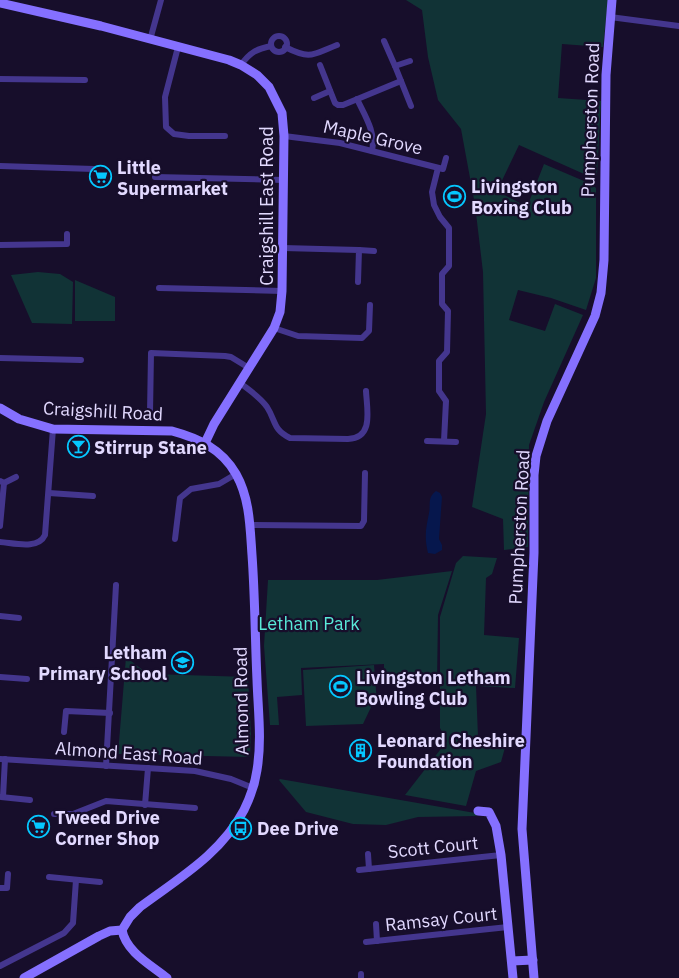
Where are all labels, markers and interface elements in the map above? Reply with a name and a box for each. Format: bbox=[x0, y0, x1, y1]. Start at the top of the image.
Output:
street label: Pumpherston Road bbox=[576, 42, 604, 198]
street label: Maple Grove bbox=[321, 114, 425, 160]
street label: Craigshill East Road bbox=[255, 126, 278, 286]
place label: Little Supermarket bbox=[117, 156, 228, 200]
supermarket icon: Little Supermarket bbox=[89, 165, 113, 189]
place label: Livingston Boxing Club bbox=[471, 175, 572, 219]
sports icon: Livingston Boxing Club bbox=[443, 184, 467, 208]
street label: Craigshill Road bbox=[42, 396, 164, 426]
bar icon: Stirrup Stane bbox=[66, 435, 90, 459]
place label: Stirrup Stane bbox=[94, 436, 207, 459]
street label: Pumpherston Road bbox=[503, 449, 535, 605]
park label: Letham Park bbox=[258, 612, 360, 635]
place label: Letham Primary School bbox=[38, 641, 168, 685]
street label: Almond Road bbox=[229, 647, 253, 755]
school or university icon: Letham Primary School bbox=[171, 650, 195, 674]
place label: Livingston Letham Bowling Club bbox=[356, 666, 511, 710]
sports icon: Livingston Letham Bowling Club bbox=[328, 675, 352, 699]
place label: Leonard Cheshire Foundation bbox=[377, 729, 525, 773]
street label: Almond East Road bbox=[54, 736, 204, 770]
building icon: Leonard Cheshire Foundation bbox=[349, 738, 373, 762]
place label: Tweed Drive Corner Shop bbox=[55, 806, 160, 850]
supermarket icon: Tweed Drive Corner Shop bbox=[27, 815, 51, 839]
bus stop icon: Dee Drive bbox=[229, 816, 253, 840]
place label: Dee Drive bbox=[257, 817, 339, 840]
street label: Scott Court bbox=[387, 831, 479, 863]
street label: Ramsay Court bbox=[384, 902, 498, 936]

